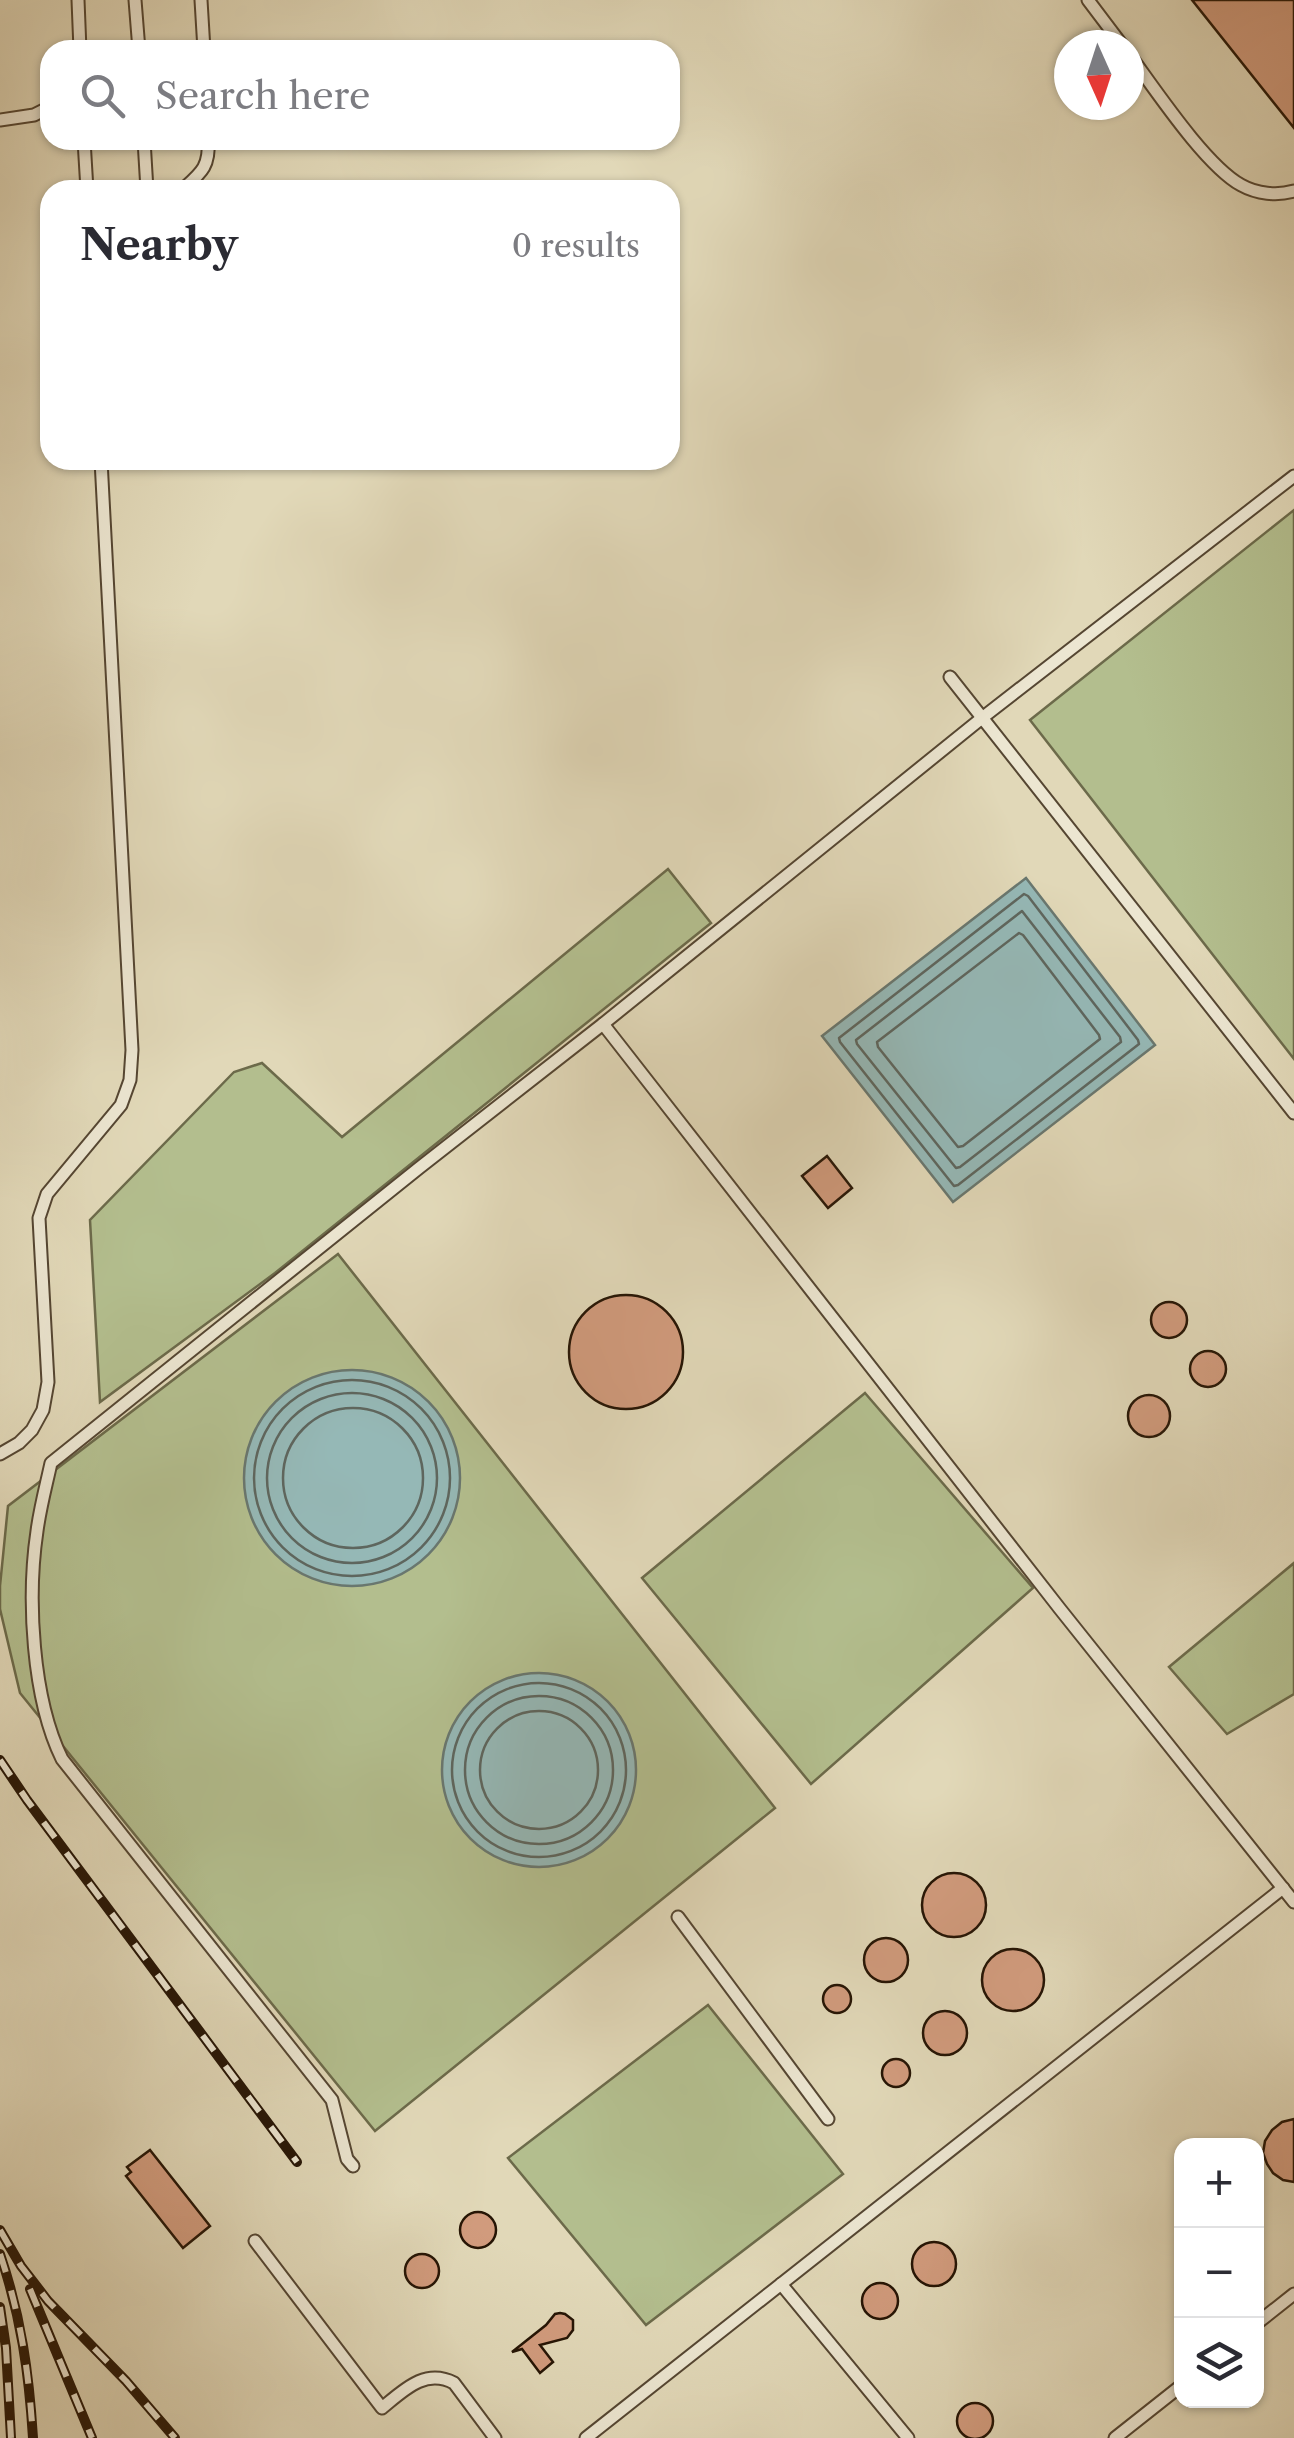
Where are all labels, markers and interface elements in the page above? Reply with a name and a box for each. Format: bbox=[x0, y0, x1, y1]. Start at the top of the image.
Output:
north arrow bbox=[1054, 30, 1144, 120]
search box bbox=[40, 40, 680, 150]
icon: search bbox=[75, 68, 130, 123]
text: Search here bbox=[155, 72, 370, 119]
text: Nearby bbox=[80, 219, 238, 271]
text: 0 results bbox=[512, 226, 640, 265]
map controls bbox=[1174, 2138, 1264, 2408]
button: + bbox=[1174, 2138, 1264, 2228]
button: − bbox=[1174, 2228, 1264, 2318]
button: layers bbox=[1174, 2318, 1264, 2408]

